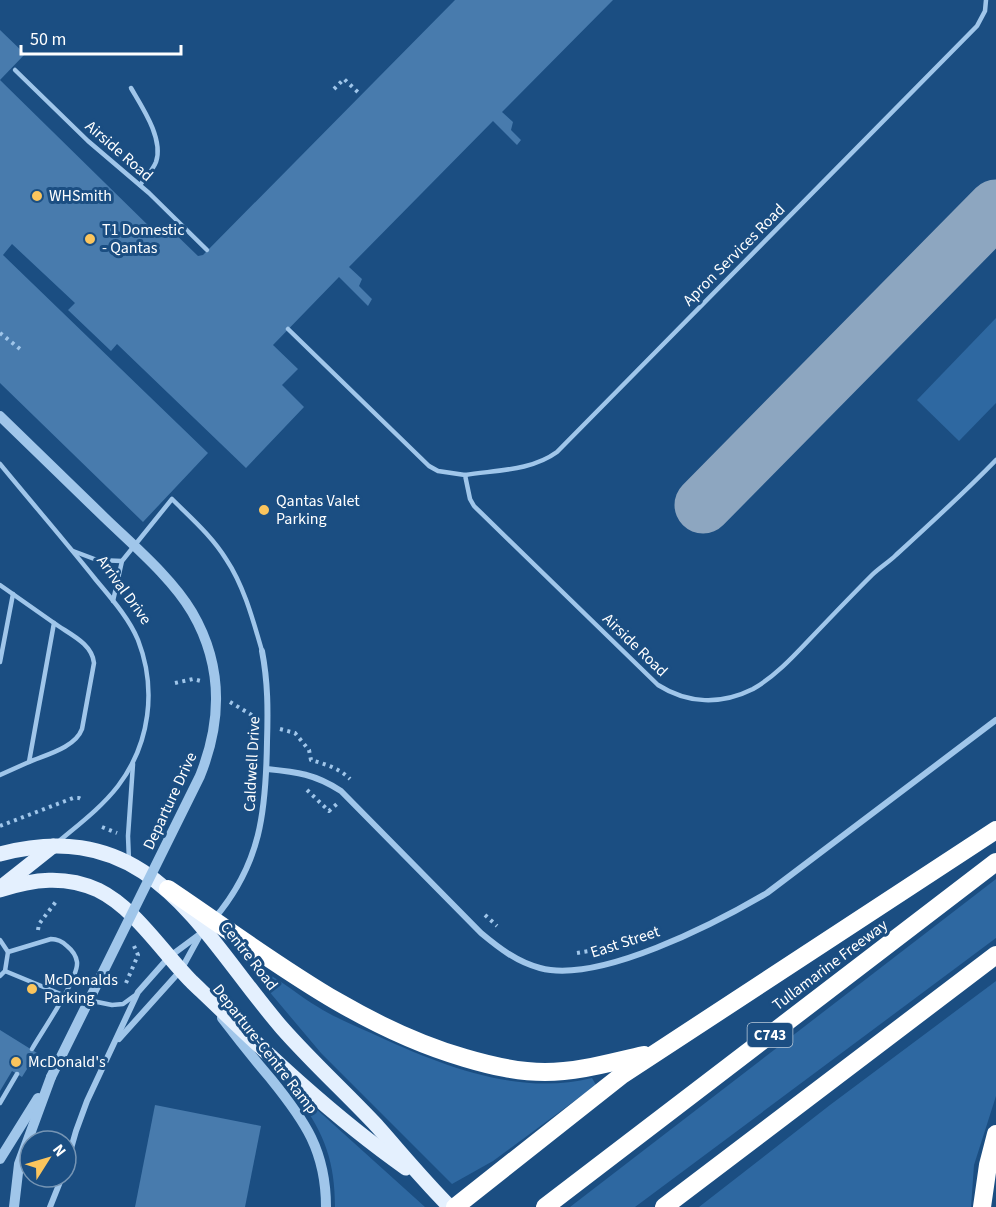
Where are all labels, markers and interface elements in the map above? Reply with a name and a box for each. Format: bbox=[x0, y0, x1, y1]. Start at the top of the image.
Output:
scale bar bbox=[21, 18, 182, 56]
text: 50 m bbox=[30, 27, 66, 52]
street label: Airside Road bbox=[80, 115, 158, 187]
place label: WHSmith bbox=[49, 185, 112, 207]
marker: WHSmith bbox=[30, 189, 44, 203]
street label: Apron Services Road bbox=[678, 199, 790, 311]
place label: T1 Domestic - Qantas bbox=[102, 219, 184, 259]
marker: T1 Domestic - Qantas bbox=[83, 232, 97, 246]
place label: Qantas Valet Parking bbox=[276, 490, 360, 530]
marker: Qantas Valet Parking bbox=[257, 503, 271, 517]
street label: Arrival Drive bbox=[91, 551, 157, 629]
street label: Airside Road bbox=[597, 608, 673, 682]
street label: Caldwell Drive bbox=[239, 716, 265, 812]
street label: Departure Drive bbox=[138, 749, 202, 853]
street label: Tullamarine Freeway bbox=[768, 914, 893, 1016]
street label: Centre Road bbox=[215, 917, 283, 995]
street label: East Street bbox=[588, 920, 663, 964]
place label: McDonalds Parking bbox=[44, 969, 118, 1009]
street label: Departure-Centre Ramp bbox=[207, 979, 323, 1119]
marker: McDonalds Parking bbox=[25, 982, 39, 996]
road number: C743 bbox=[748, 1023, 792, 1047]
place label: McDonald's bbox=[28, 1051, 106, 1073]
marker: McDonald's bbox=[9, 1055, 23, 1069]
north arrow bbox=[18, 1129, 78, 1189]
text: N bbox=[47, 1140, 71, 1161]

